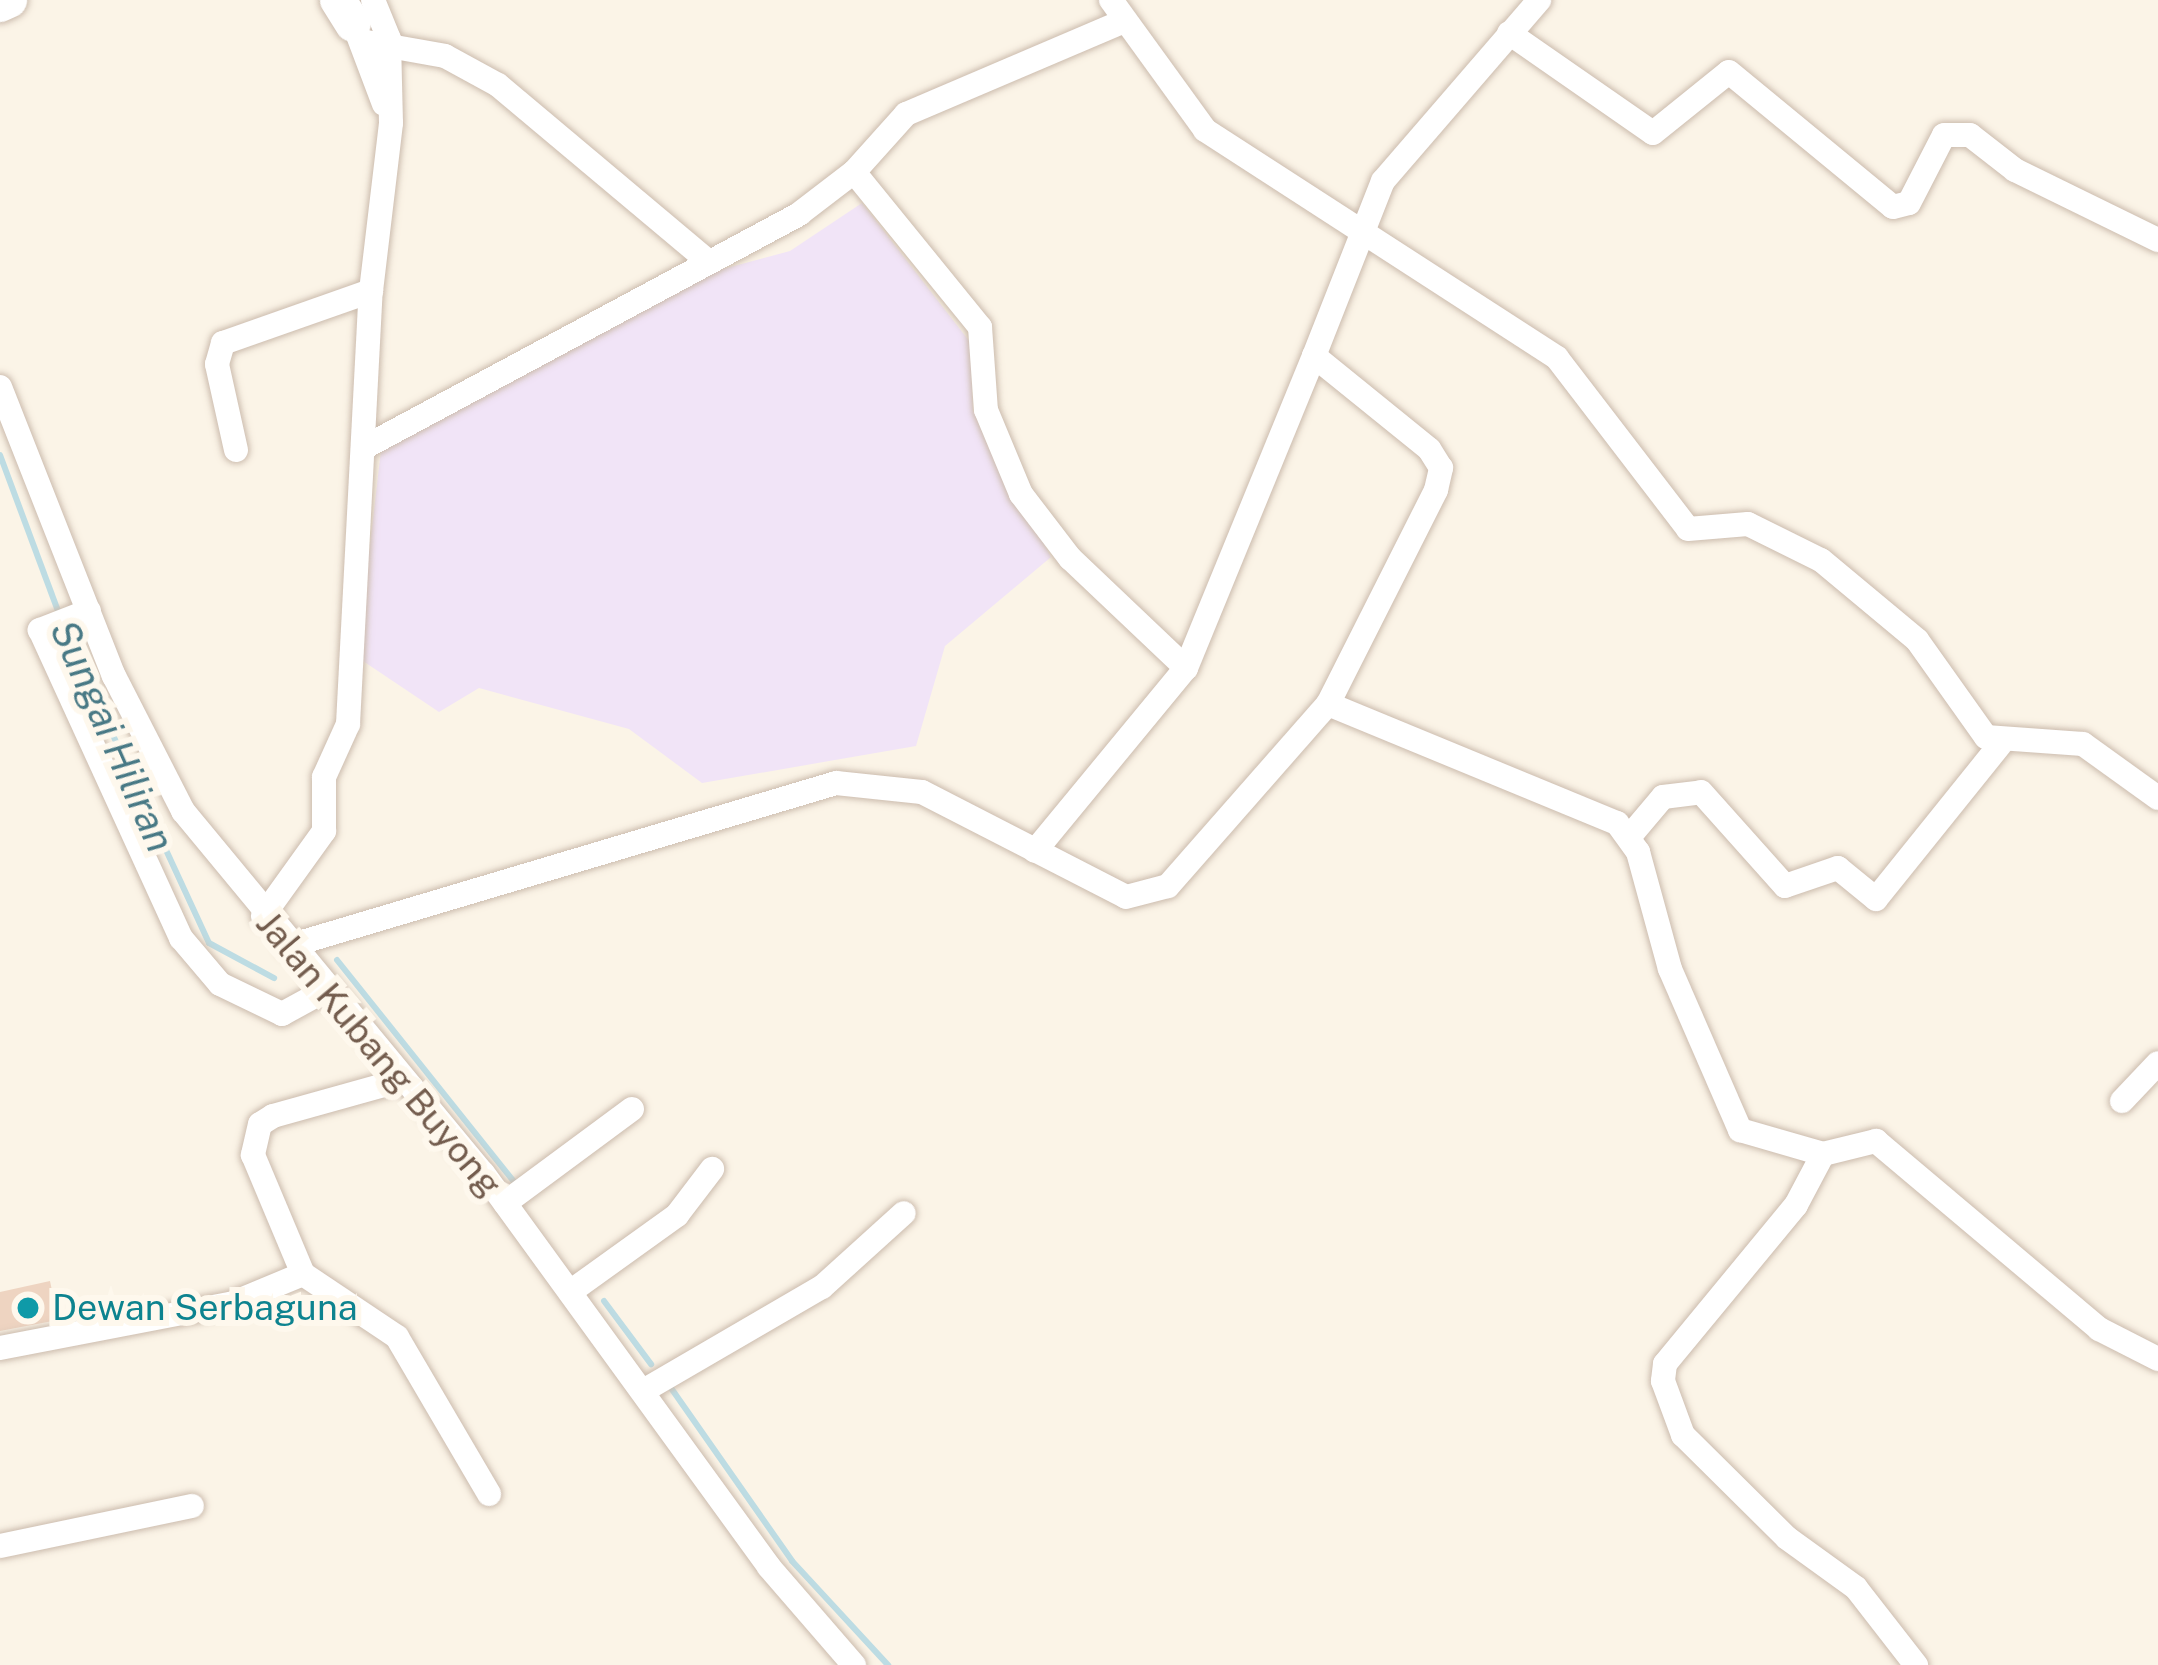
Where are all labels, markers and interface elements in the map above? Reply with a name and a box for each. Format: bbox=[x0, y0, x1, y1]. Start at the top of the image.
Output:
water label: Sungai Hiliran bbox=[40, 613, 184, 859]
street label: Jalan Kubang Buyong bbox=[247, 903, 511, 1205]
place label: Dewan Serbaguna bbox=[52, 1286, 358, 1330]
marker: Dewan Serbaguna bbox=[15, 1295, 41, 1321]

